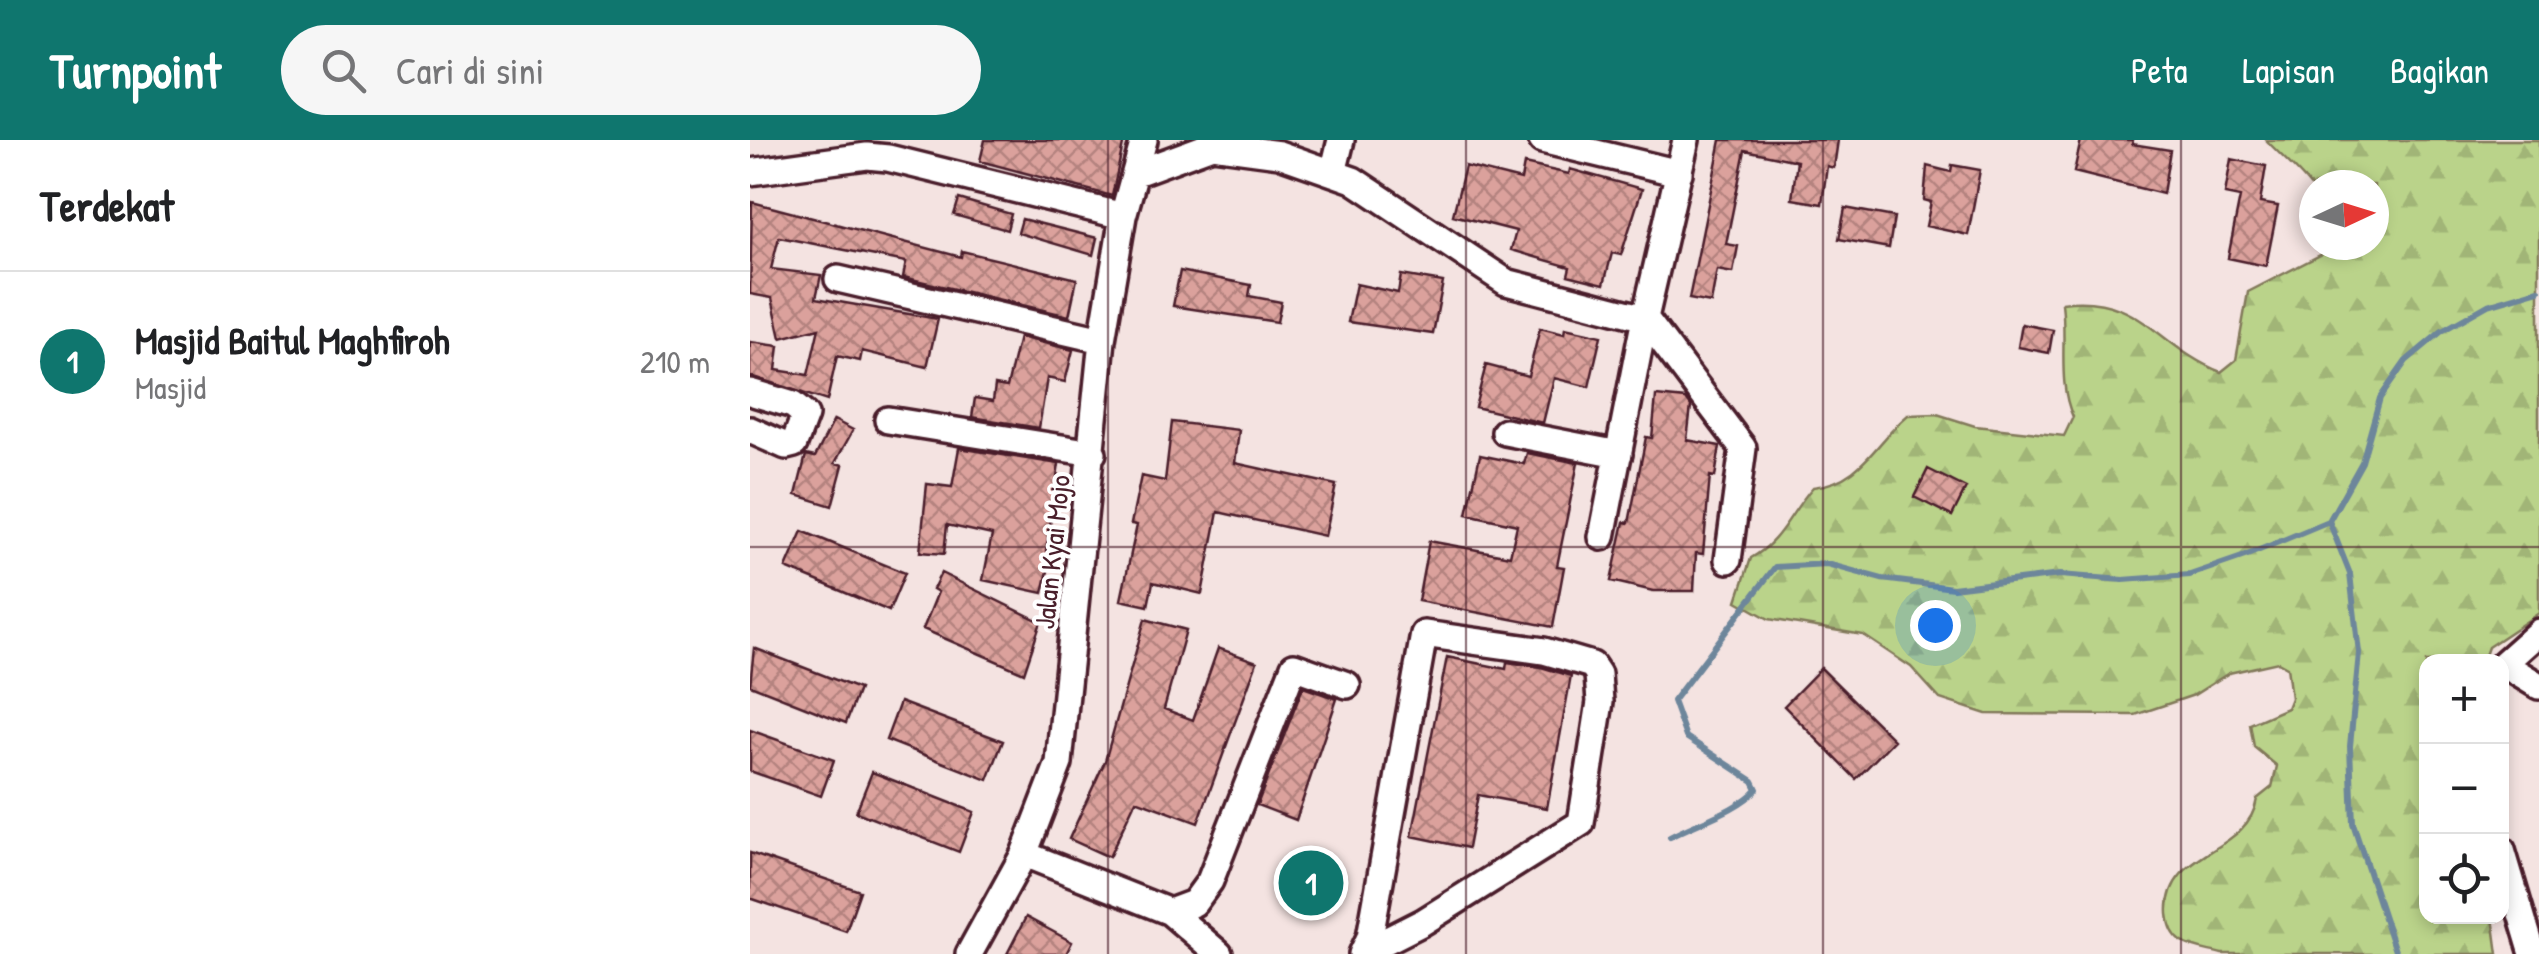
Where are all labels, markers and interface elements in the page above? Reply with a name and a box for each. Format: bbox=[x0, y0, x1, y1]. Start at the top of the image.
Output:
search box bbox=[281, 25, 981, 115]
text: Turnpoint bbox=[50, 38, 221, 103]
icon: search bbox=[316, 43, 371, 98]
text: Cari di sini bbox=[396, 44, 544, 96]
text: Peta bbox=[2131, 47, 2187, 94]
text: Lapisan bbox=[2242, 47, 2335, 94]
text: Bagikan bbox=[2390, 47, 2489, 94]
north arrow bbox=[2299, 170, 2389, 260]
text: Terdekat bbox=[40, 177, 174, 234]
text: Masjid Baitul Maghfiroh bbox=[135, 314, 449, 366]
text: 1 bbox=[67, 340, 78, 383]
text: 210 m bbox=[640, 340, 710, 383]
text: Masjid bbox=[135, 366, 206, 409]
street label: Jalan Kyai Mojo bbox=[1025, 473, 1079, 631]
your location bbox=[1910, 600, 1961, 651]
map controls bbox=[2419, 654, 2509, 924]
button: + bbox=[2419, 654, 2509, 744]
button: − bbox=[2419, 744, 2509, 834]
button: locate bbox=[2419, 834, 2509, 924]
pin: 1 bbox=[1278, 846, 1344, 920]

